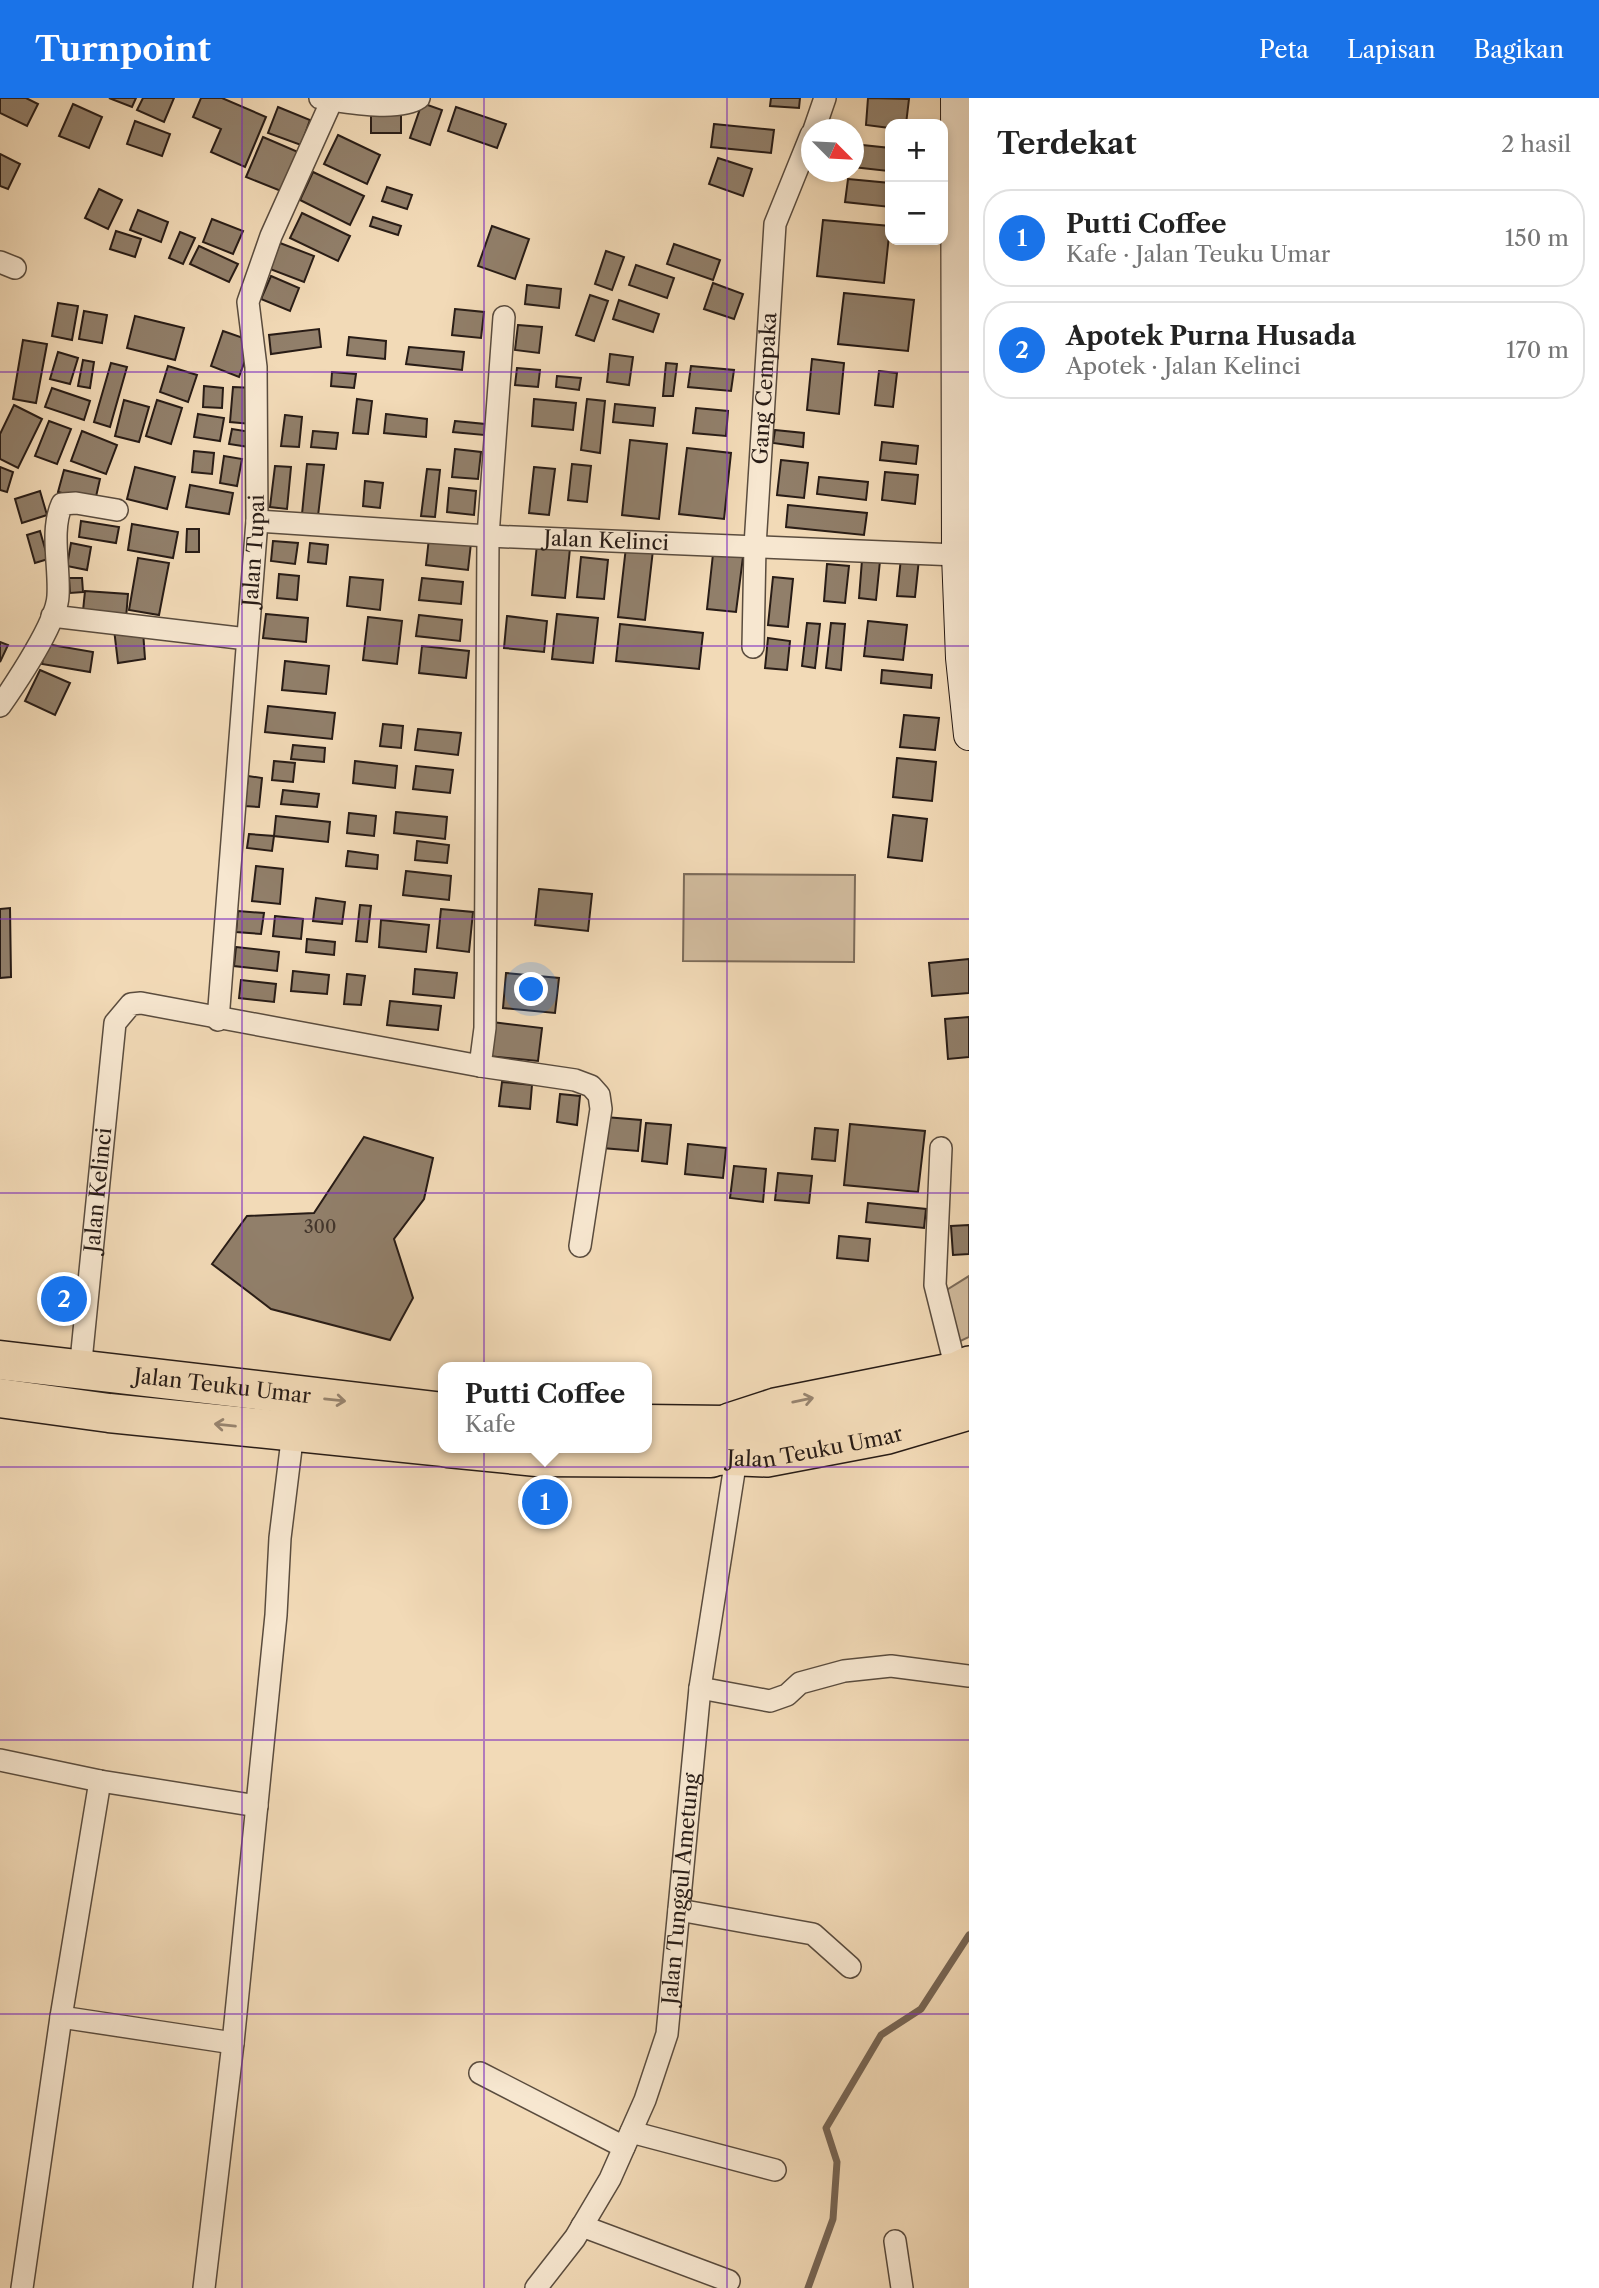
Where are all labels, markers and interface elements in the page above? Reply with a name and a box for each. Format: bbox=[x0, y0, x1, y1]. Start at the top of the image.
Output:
text: Turnpoint bbox=[35, 29, 211, 70]
text: Peta bbox=[1259, 35, 1309, 64]
text: Lapisan bbox=[1347, 35, 1436, 64]
text: Bagikan bbox=[1474, 35, 1564, 64]
north arrow bbox=[801, 119, 864, 182]
map controls bbox=[885, 119, 948, 245]
button: + bbox=[885, 119, 948, 182]
text: Terdekat bbox=[997, 125, 1137, 162]
text: 2 hasil bbox=[1501, 130, 1571, 158]
button: − bbox=[885, 182, 948, 245]
text: Putti Coffee bbox=[1066, 208, 1227, 240]
text: 1 bbox=[1017, 224, 1027, 252]
text: 150 m bbox=[1505, 224, 1569, 252]
text: Kafe · Jalan Teuku Umar bbox=[1066, 240, 1330, 268]
street label: Gang Cempaka bbox=[747, 311, 782, 465]
text: Apotek Purna Husada bbox=[1066, 320, 1356, 352]
text: 2 bbox=[1015, 336, 1029, 364]
text: 170 m bbox=[1506, 336, 1569, 364]
text: Apotek · Jalan Kelinci bbox=[1066, 352, 1301, 380]
street label: Jalan Tupai bbox=[237, 494, 269, 610]
street label: Jalan Kelinci bbox=[540, 525, 669, 555]
your location bbox=[514, 972, 548, 1006]
street label: Jalan Kelinci bbox=[79, 1126, 116, 1256]
house number: 300 bbox=[304, 1216, 336, 1238]
pin: 2 bbox=[41, 1273, 87, 1325]
street label: Jalan Teuku Umar bbox=[130, 1362, 313, 1408]
popup bbox=[438, 1362, 652, 1453]
text: Putti Coffee bbox=[465, 1378, 625, 1410]
one-way arrow bbox=[791, 1392, 814, 1406]
one-way arrow bbox=[324, 1394, 346, 1407]
text: Kafe bbox=[465, 1410, 516, 1438]
one-way arrow bbox=[215, 1419, 237, 1432]
street label: Jalan Teuku Umar bbox=[723, 1420, 906, 1473]
pin: 1 bbox=[522, 1476, 568, 1528]
street label: Jalan Tunggul Ametung bbox=[657, 1771, 704, 2008]

